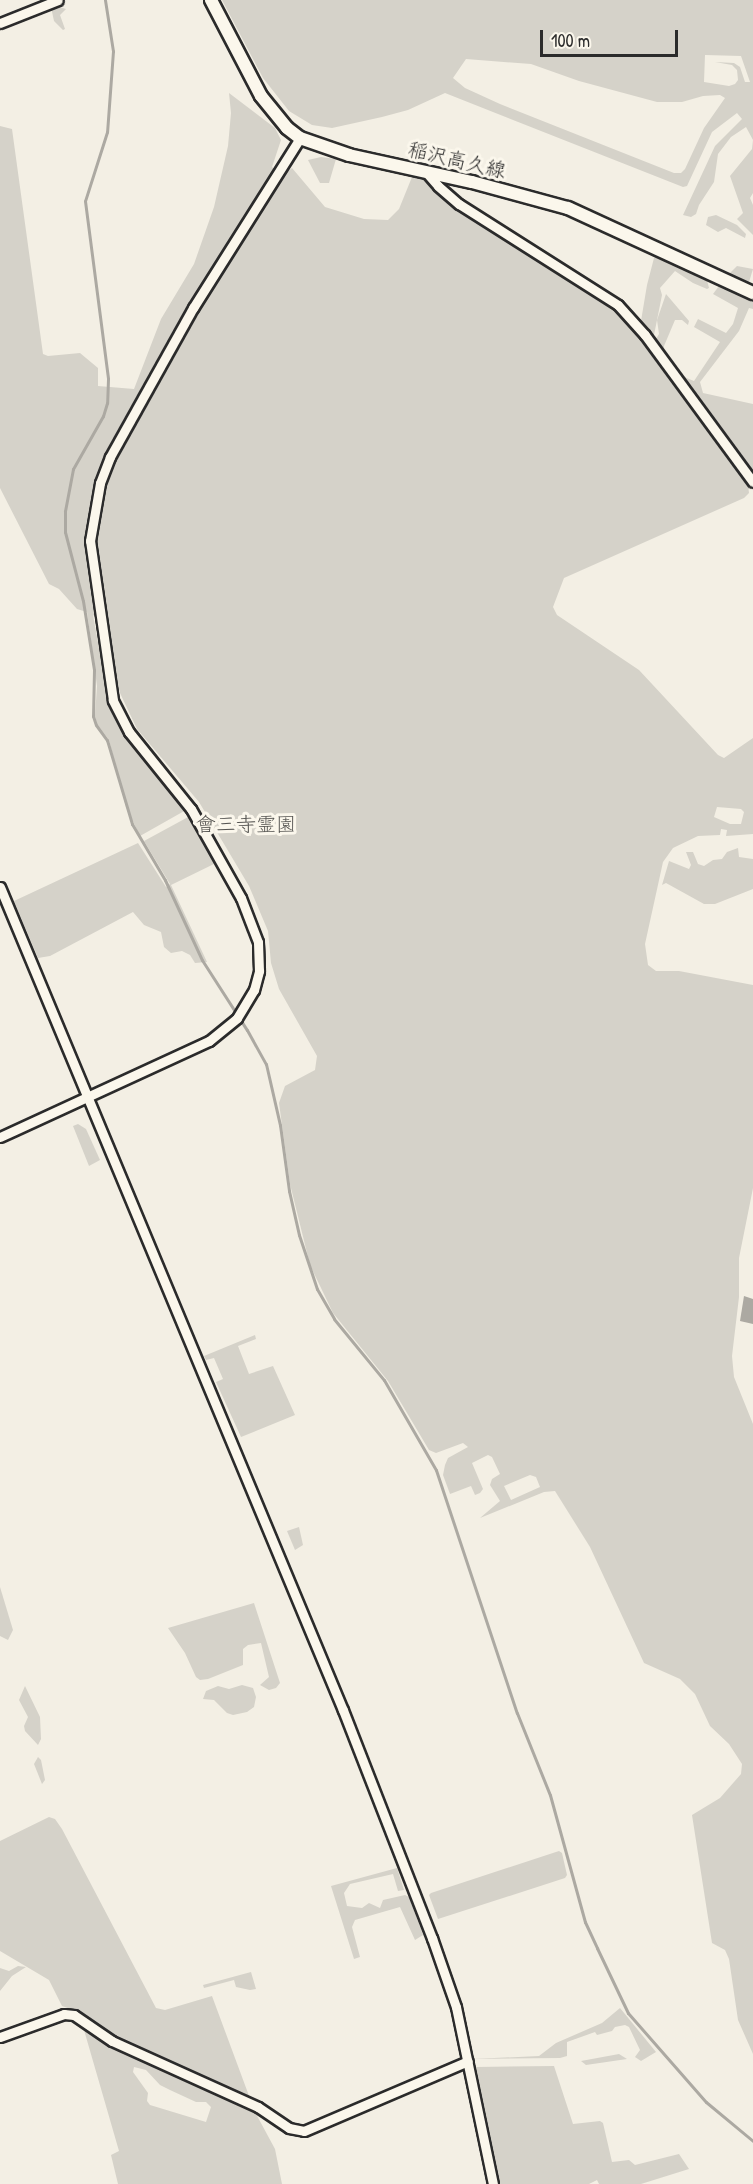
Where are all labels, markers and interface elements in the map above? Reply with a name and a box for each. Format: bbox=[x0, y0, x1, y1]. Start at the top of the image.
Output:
scale bar bbox=[543, 18, 681, 56]
text: 100 m bbox=[551, 28, 590, 53]
street label: 稲沢高久線 bbox=[406, 136, 508, 182]
park label: 會三寺霊園 bbox=[196, 811, 296, 835]

